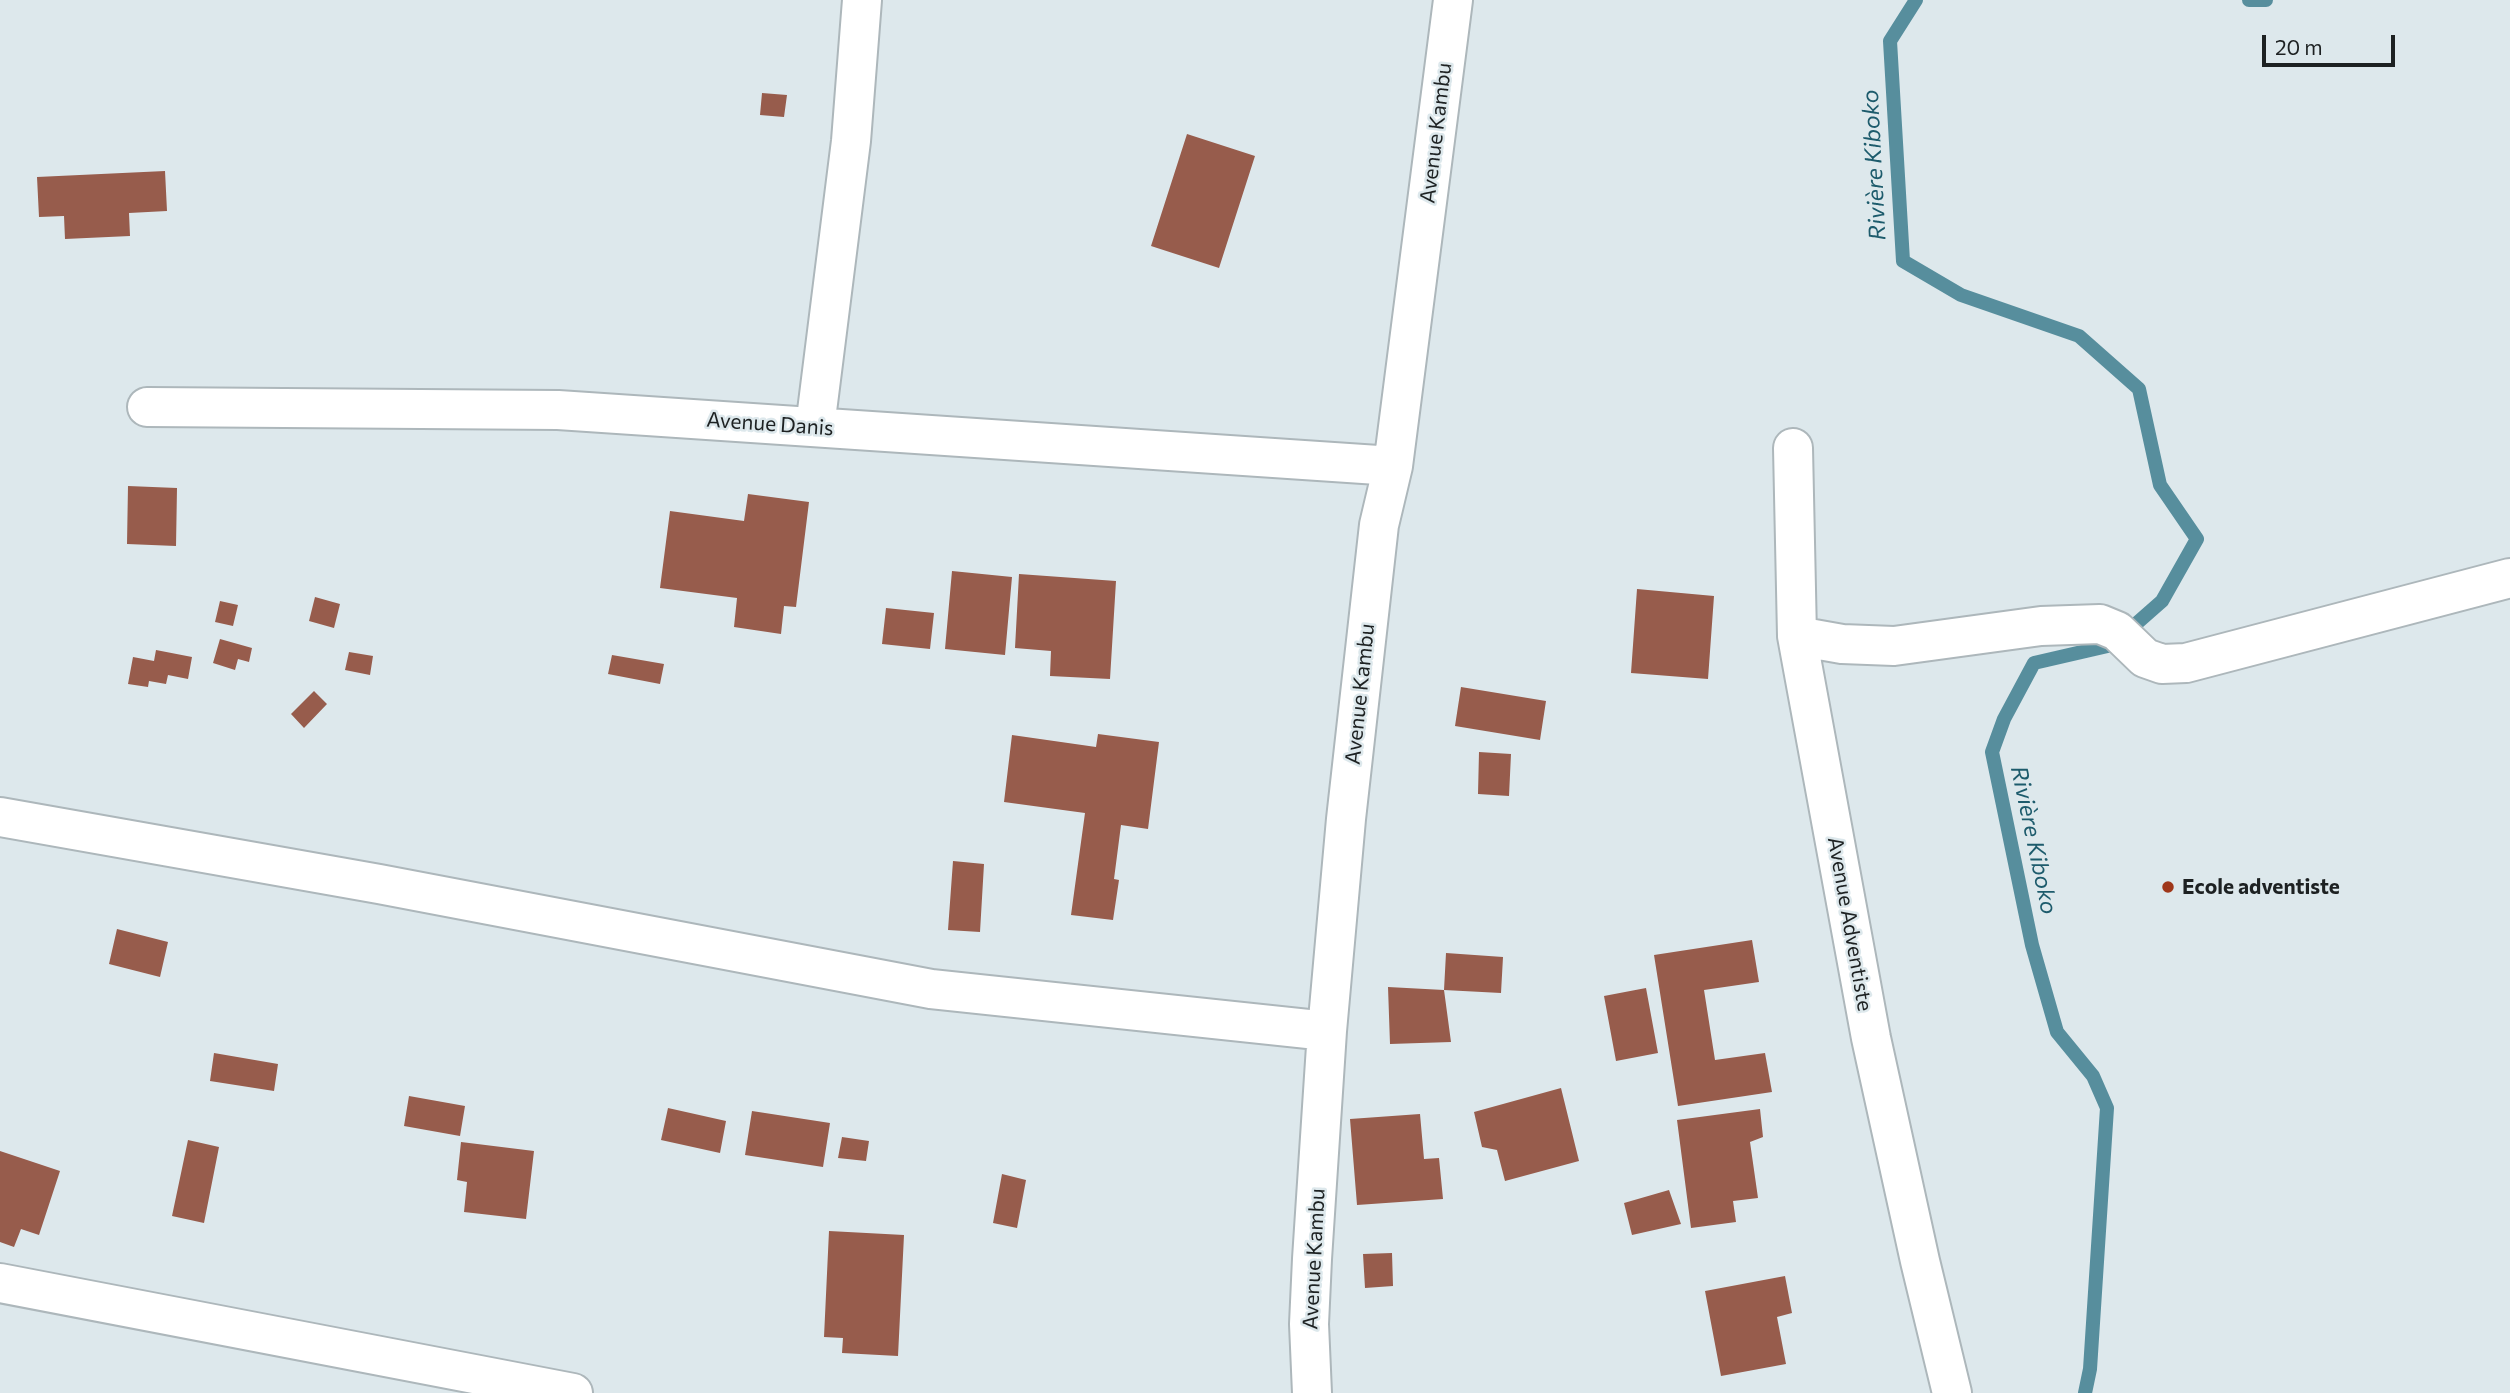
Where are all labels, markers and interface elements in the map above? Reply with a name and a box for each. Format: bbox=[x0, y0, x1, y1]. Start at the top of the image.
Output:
scale bar bbox=[2265, 21, 2398, 65]
text: 20 m bbox=[2275, 34, 2323, 59]
street label: Avenue Kambu bbox=[1415, 61, 1457, 205]
water label: Rivière Kiboko bbox=[1856, 89, 1892, 241]
street label: Avenue Danis bbox=[706, 407, 834, 441]
street label: Avenue Kambu bbox=[1340, 622, 1380, 766]
water label: Rivière Kiboko bbox=[2005, 763, 2063, 917]
street label: Avenue Adventiste bbox=[1822, 835, 1878, 1013]
place label: Ecole adventiste bbox=[2182, 874, 2340, 900]
marker: Ecole adventiste bbox=[2160, 879, 2176, 895]
street label: Avenue Kambu bbox=[1298, 1188, 1330, 1330]

